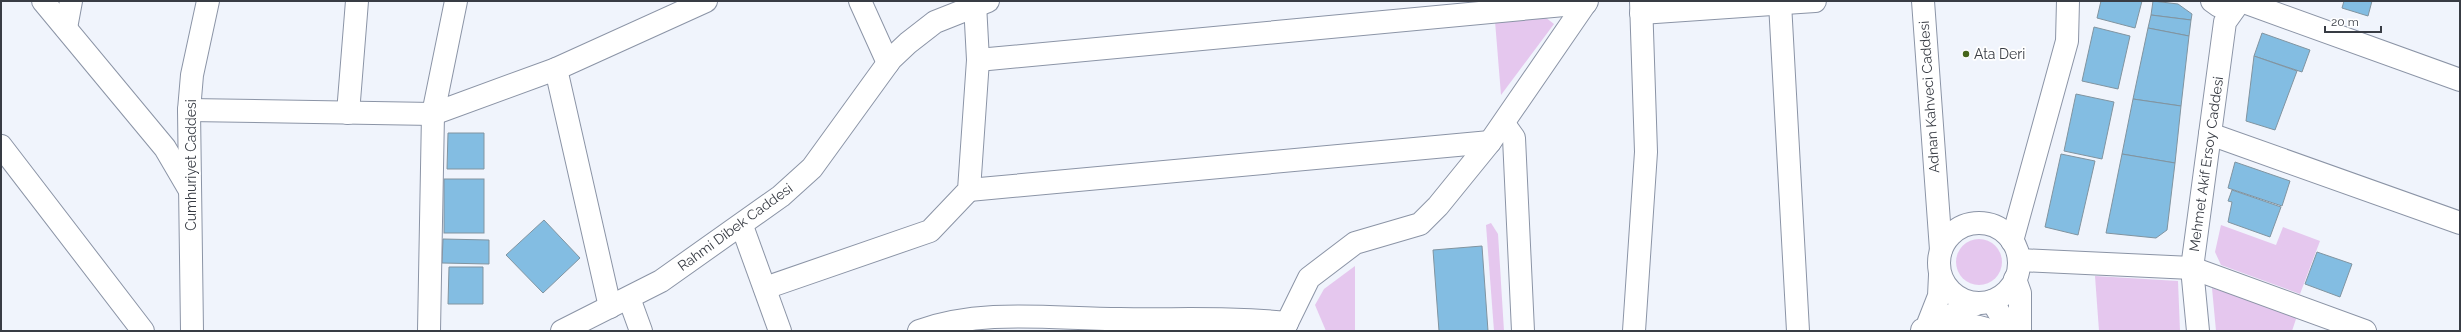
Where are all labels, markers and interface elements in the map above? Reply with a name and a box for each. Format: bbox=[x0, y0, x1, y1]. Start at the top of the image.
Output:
scale bar bbox=[2325, 8, 2381, 34]
text: 20 m bbox=[2331, 15, 2359, 29]
street label: Adnan Kahveci Caddesi bbox=[1916, 20, 1942, 174]
place label: Ata Deri bbox=[1974, 46, 2025, 62]
marker: Ata Deri bbox=[1961, 49, 1971, 59]
street label: Mehmet Akif Ersoy Caddesi bbox=[2186, 75, 2226, 253]
street label: Cumhuriyet Caddesi bbox=[183, 99, 199, 231]
street label: Rahmi Dibek Caddesi bbox=[675, 180, 795, 274]

